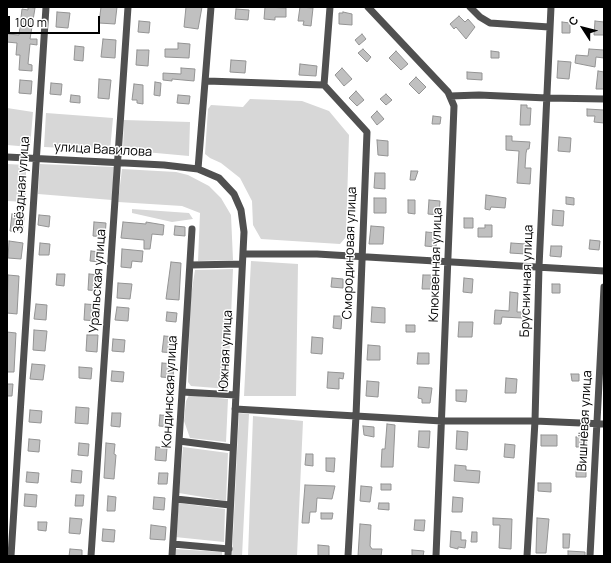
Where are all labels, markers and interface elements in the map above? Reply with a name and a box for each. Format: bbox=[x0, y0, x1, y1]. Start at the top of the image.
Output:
scale bar bbox=[10, 8, 102, 34]
north arrow bbox=[563, 8, 603, 48]
text: С bbox=[564, 13, 581, 28]
text: 100 m bbox=[15, 14, 47, 31]
street label: Звёздная улица bbox=[11, 136, 33, 234]
street label: улица Вавилова bbox=[54, 140, 152, 160]
street label: Смородиновая улица bbox=[340, 186, 360, 320]
street label: Клюквенная улица bbox=[426, 207, 446, 323]
street label: Брусничная улица bbox=[517, 224, 537, 338]
street label: Уральская улица bbox=[87, 228, 109, 334]
street label: Южная улица bbox=[216, 310, 236, 392]
street label: Кондинская улица bbox=[159, 335, 181, 449]
street label: Вишнёвая улица bbox=[575, 370, 595, 472]

